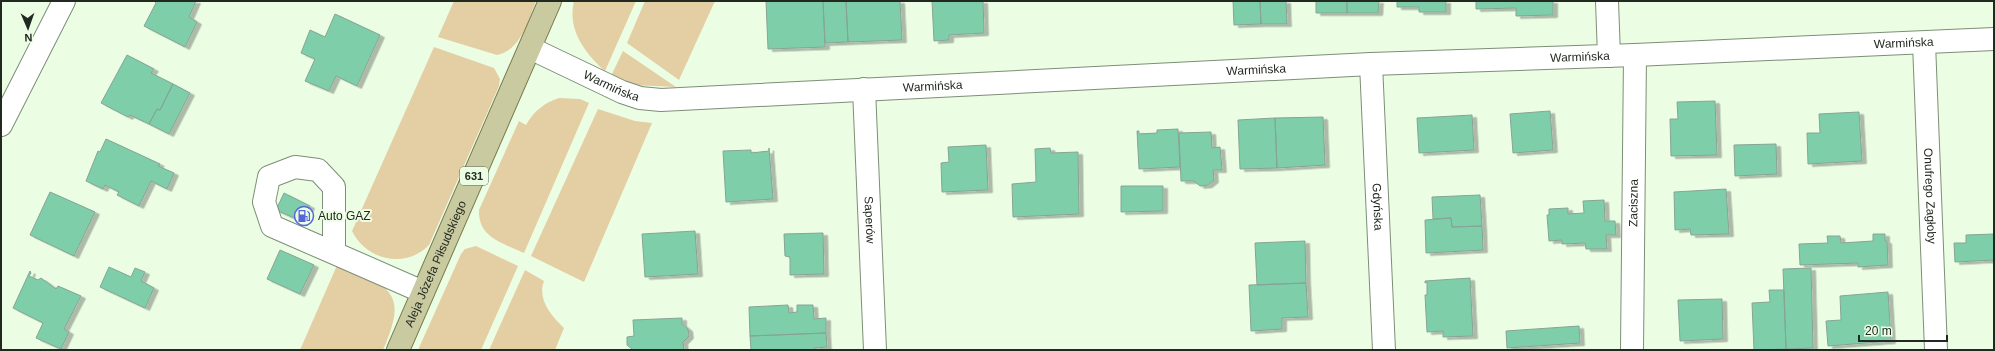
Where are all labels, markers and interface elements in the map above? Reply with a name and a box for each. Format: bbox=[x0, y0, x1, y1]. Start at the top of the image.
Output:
north arrow bbox=[8, 8, 48, 48]
text: N bbox=[24, 32, 33, 44]
street label: Warmińska bbox=[1874, 35, 1934, 51]
street label: Warmińska bbox=[1550, 49, 1610, 65]
street label: Warmińska bbox=[1226, 61, 1287, 78]
street label: Warmińska bbox=[581, 68, 641, 104]
street label: Warmińska bbox=[902, 78, 963, 95]
street label: Onufrego Zagłoby bbox=[1921, 148, 1939, 244]
road number: 631 bbox=[460, 167, 488, 185]
street label: Zaciszna bbox=[1626, 179, 1641, 227]
street label: Gdyńska bbox=[1369, 183, 1386, 231]
street label: Saperów bbox=[862, 196, 878, 244]
street label: Aleja Józefa Piłsudskiego bbox=[402, 198, 469, 329]
fuel station icon: Auto GAZ bbox=[293, 205, 315, 227]
place label: Auto GAZ bbox=[318, 209, 371, 223]
scale bar bbox=[1859, 317, 1947, 343]
text: 20 m bbox=[1865, 324, 1892, 338]

